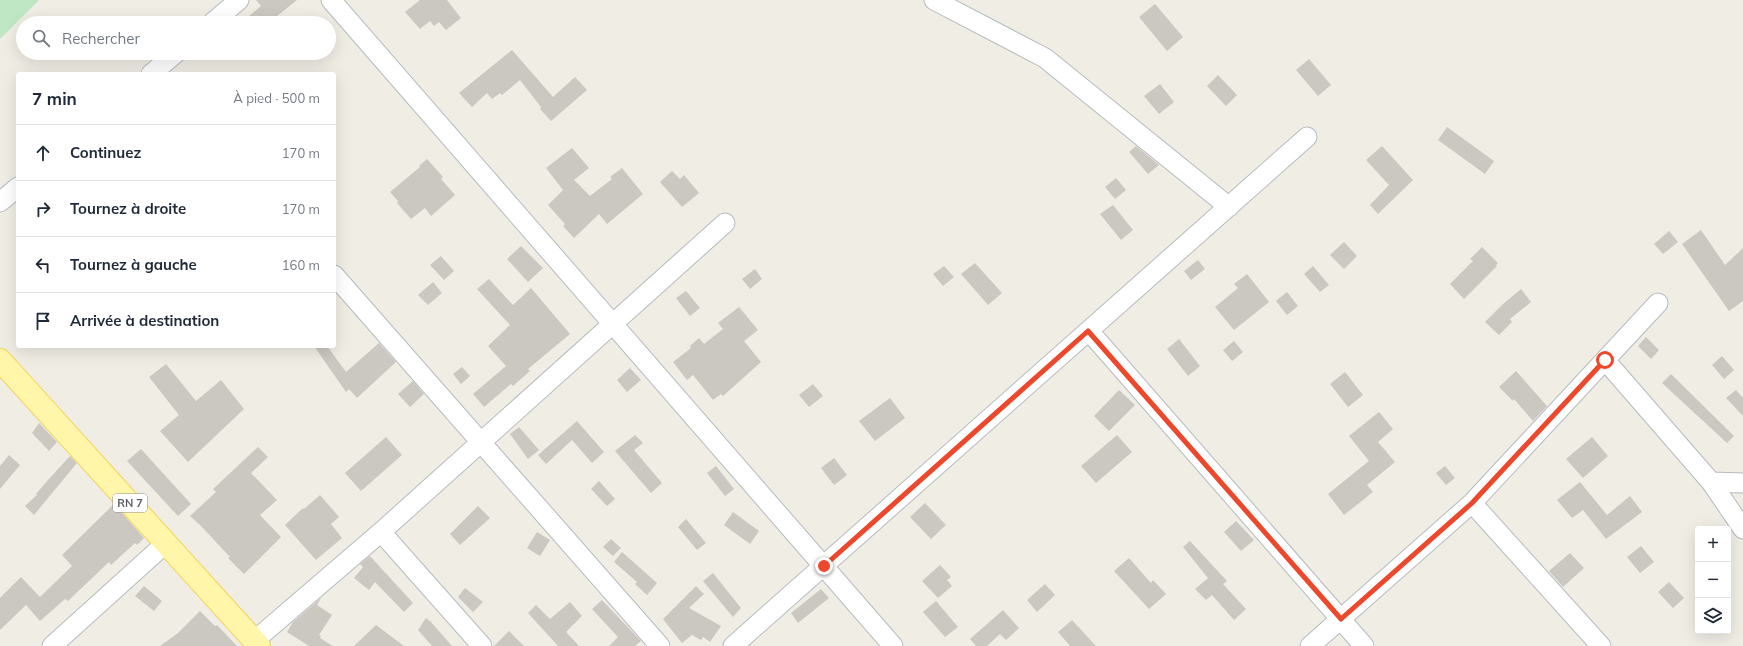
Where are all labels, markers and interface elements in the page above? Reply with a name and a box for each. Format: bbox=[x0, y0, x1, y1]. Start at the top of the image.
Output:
search box bbox=[16, 16, 336, 60]
icon: search bbox=[30, 27, 52, 49]
text: Rechercher bbox=[62, 29, 140, 48]
text: 7 min bbox=[32, 88, 77, 109]
text: À pied · 500 m bbox=[233, 90, 320, 106]
icon: ahead bbox=[32, 142, 54, 164]
text: Continuez bbox=[70, 143, 141, 162]
text: 170 m bbox=[282, 145, 320, 161]
icon: right bbox=[32, 198, 54, 220]
text: Tournez à droite bbox=[70, 199, 186, 218]
text: 170 m bbox=[282, 201, 320, 217]
icon: left bbox=[32, 254, 54, 276]
text: Tournez à gauche bbox=[70, 255, 197, 274]
text: 160 m bbox=[282, 257, 320, 273]
icon: arrive bbox=[32, 310, 54, 332]
text: Arrivée à destination bbox=[70, 311, 219, 330]
route start bbox=[1596, 351, 1614, 369]
road number: RN 7 bbox=[113, 494, 147, 512]
map controls bbox=[1695, 526, 1731, 634]
button: + bbox=[1695, 526, 1731, 562]
route end bbox=[815, 557, 833, 575]
button: − bbox=[1695, 562, 1731, 598]
button: layers bbox=[1695, 598, 1731, 634]

